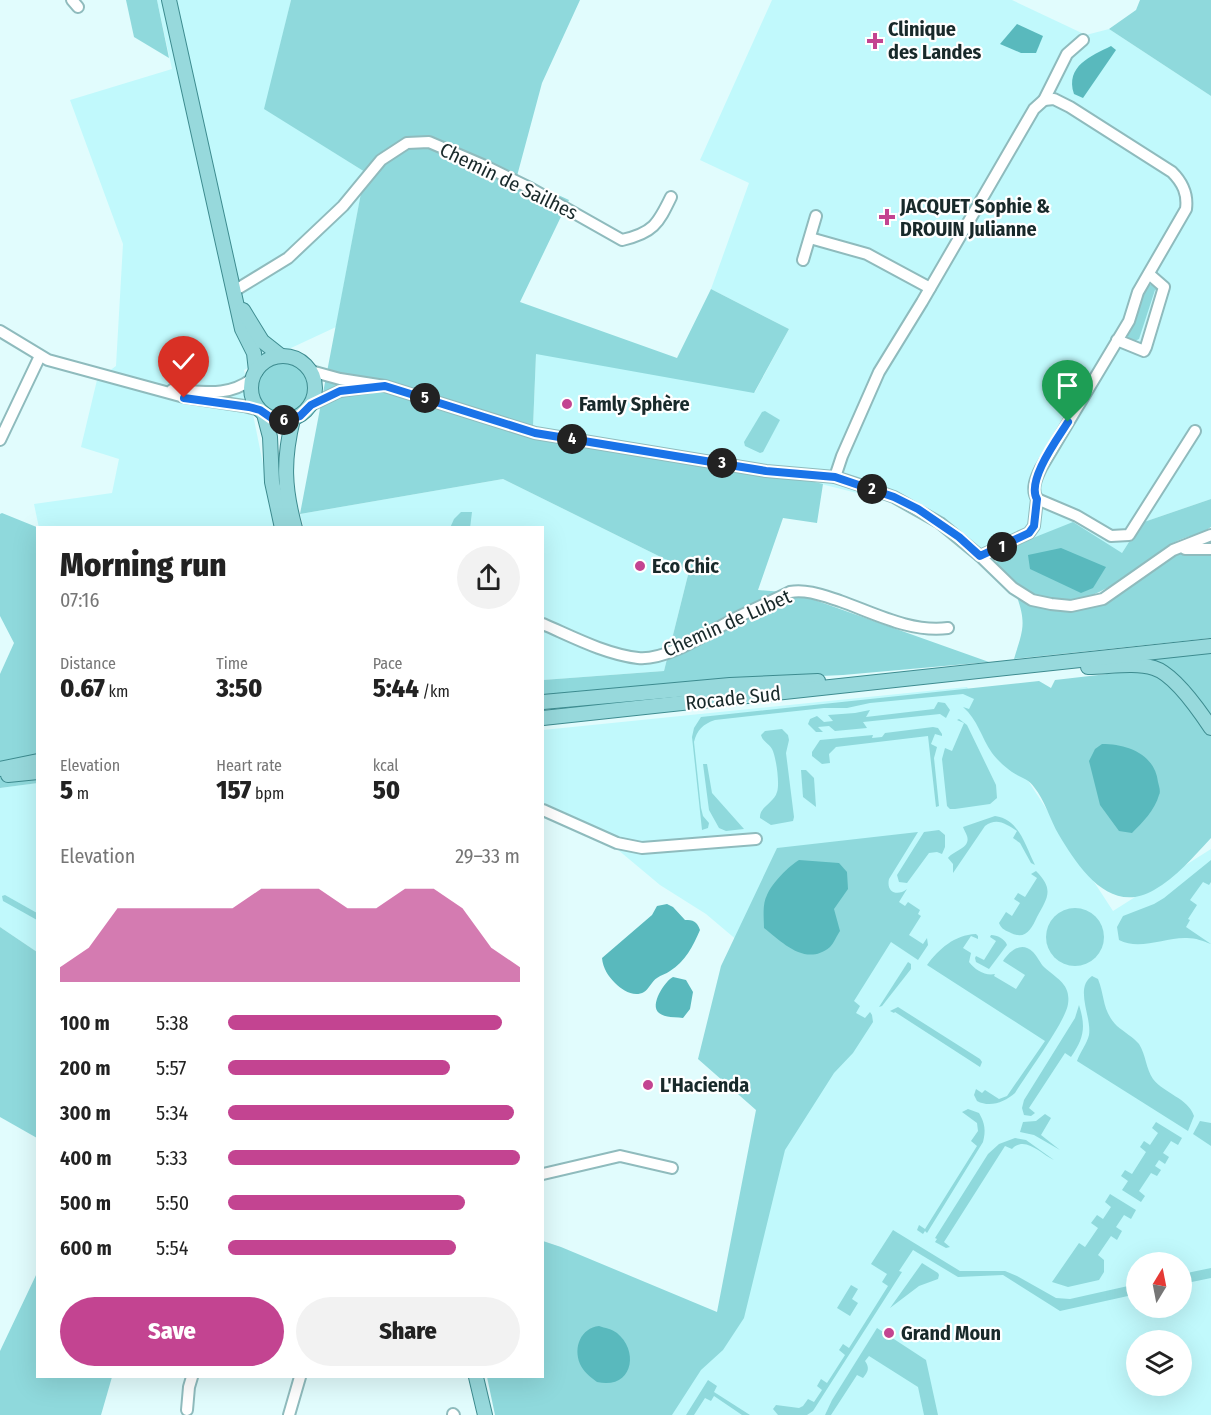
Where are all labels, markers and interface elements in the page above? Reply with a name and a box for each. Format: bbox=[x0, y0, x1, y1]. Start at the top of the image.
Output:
place label: Clinique des Landes bbox=[888, 17, 982, 64]
marker: Clinique des Landes bbox=[866, 32, 884, 50]
street label: Chemin de Sailhes bbox=[436, 137, 582, 225]
place label: JACQUET Sophie & DROUIN Julianne bbox=[899, 194, 1050, 241]
marker: JACQUET Sophie & DROUIN Julianne bbox=[878, 208, 896, 226]
pin bbox=[158, 336, 209, 398]
icon: check bbox=[167, 345, 200, 378]
pin bbox=[1042, 360, 1093, 422]
icon: arrive bbox=[1051, 369, 1084, 402]
pin: 5 bbox=[410, 383, 440, 413]
text: 5 bbox=[421, 388, 429, 407]
place label: Famly Sphère bbox=[579, 392, 690, 416]
marker: Famly Sphère bbox=[560, 397, 574, 411]
pin: 6 bbox=[269, 405, 299, 435]
text: 6 bbox=[280, 410, 288, 429]
pin: 4 bbox=[557, 424, 587, 454]
text: 4 bbox=[568, 429, 576, 448]
pin: 3 bbox=[707, 448, 737, 478]
text: 3 bbox=[718, 453, 726, 472]
pin: 2 bbox=[857, 474, 887, 504]
text: 2 bbox=[868, 479, 876, 498]
pin: 1 bbox=[987, 532, 1017, 562]
text: 1 bbox=[999, 537, 1005, 556]
text: Morning run bbox=[60, 545, 227, 585]
button: share bbox=[457, 546, 520, 609]
place label: Eco Chic bbox=[652, 554, 719, 578]
marker: Eco Chic bbox=[633, 559, 647, 573]
street label: Chemin de Lubet bbox=[659, 584, 795, 662]
text: 07:16 bbox=[60, 588, 99, 612]
text: Distance bbox=[60, 654, 116, 673]
text: Time bbox=[216, 654, 248, 673]
text: Pace bbox=[373, 654, 402, 673]
text: 0.67 bbox=[60, 673, 105, 704]
text: 3:50 bbox=[216, 673, 262, 704]
text: 5:44 bbox=[373, 673, 419, 704]
street label: Rocade Sud bbox=[684, 681, 782, 715]
text: km bbox=[105, 682, 128, 701]
text: /km bbox=[419, 682, 450, 701]
text: Elevation bbox=[60, 756, 120, 775]
text: Heart rate bbox=[216, 756, 282, 775]
text: kcal bbox=[373, 756, 399, 775]
text: 5 bbox=[60, 775, 73, 806]
text: 157 bbox=[216, 775, 251, 806]
text: 50 bbox=[373, 775, 400, 806]
text: m bbox=[73, 784, 89, 803]
text: bpm bbox=[251, 784, 284, 803]
text: Elevation bbox=[60, 844, 135, 868]
text: 29–33 m bbox=[455, 844, 520, 868]
text: 100 m bbox=[60, 1011, 110, 1035]
text: 5:38 bbox=[156, 1011, 189, 1035]
text: 200 m bbox=[60, 1056, 111, 1080]
text: 5:57 bbox=[156, 1056, 186, 1080]
place label: L'Hacienda bbox=[660, 1073, 749, 1097]
marker: L'Hacienda bbox=[641, 1078, 655, 1092]
text: 300 m bbox=[60, 1101, 111, 1125]
text: 5:34 bbox=[156, 1101, 188, 1125]
text: 400 m bbox=[60, 1146, 112, 1170]
text: 5:33 bbox=[156, 1146, 188, 1170]
text: 500 m bbox=[60, 1191, 111, 1215]
text: 5:50 bbox=[156, 1191, 189, 1215]
text: 600 m bbox=[60, 1236, 112, 1260]
text: 5:54 bbox=[156, 1236, 188, 1260]
north arrow bbox=[1126, 1252, 1192, 1318]
map controls bbox=[1126, 1252, 1192, 1396]
button: Save bbox=[60, 1297, 284, 1366]
button: Share bbox=[296, 1297, 520, 1366]
place label: Grand Moun bbox=[901, 1321, 1001, 1345]
marker: Grand Moun bbox=[882, 1326, 896, 1340]
button: layers bbox=[1126, 1330, 1192, 1396]

